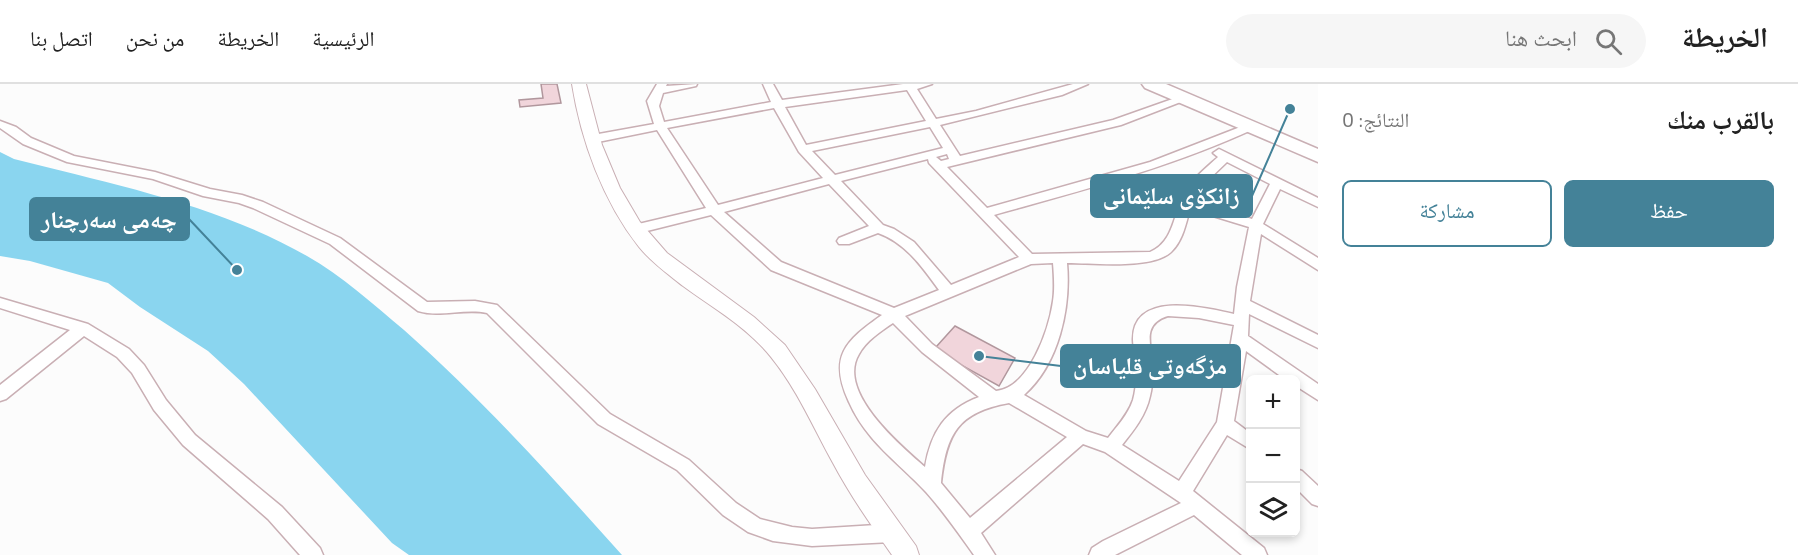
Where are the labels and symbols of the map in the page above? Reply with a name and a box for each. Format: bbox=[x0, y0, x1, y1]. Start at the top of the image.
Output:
callout: زانکۆی سلێمانی bbox=[1091, 175, 1252, 217]
text: زانکۆی سلێمانی bbox=[1102, 180, 1240, 210]
callout: چەمی سەرچنار bbox=[30, 198, 189, 240]
text: چەمی سەرچنار bbox=[40, 204, 177, 234]
callout: مزگەوتی قلیاسان bbox=[1061, 345, 1240, 387]
text: مزگەوتی قلیاسان bbox=[1073, 350, 1227, 380]

